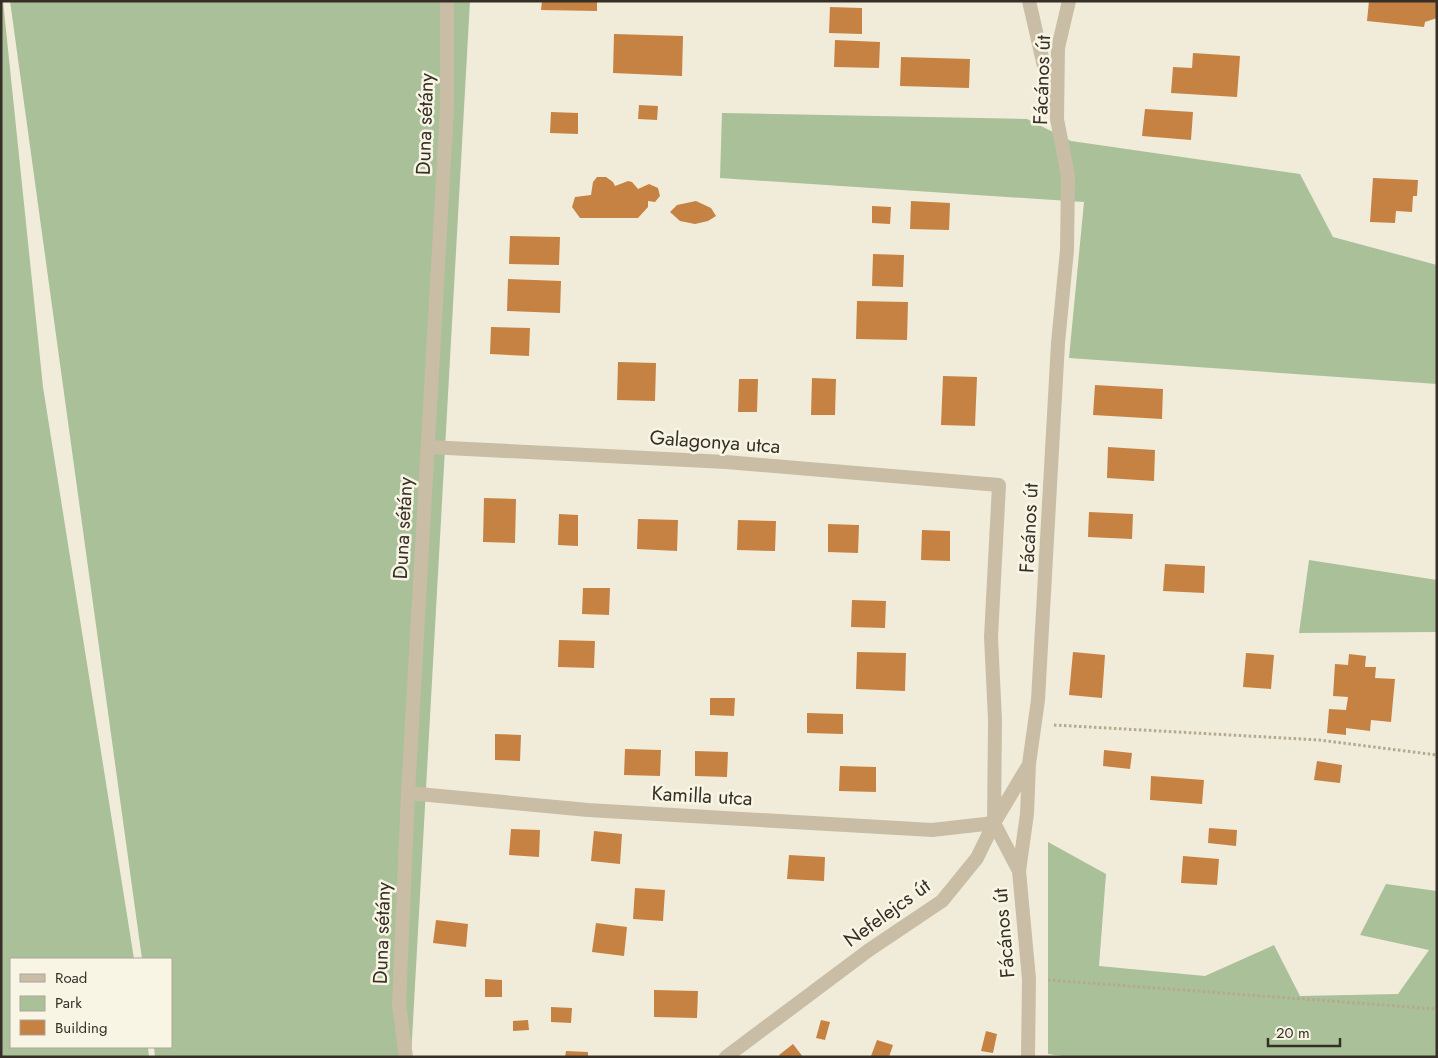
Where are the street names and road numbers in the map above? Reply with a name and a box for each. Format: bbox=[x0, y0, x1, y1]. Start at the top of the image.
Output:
street label: Fácános út bbox=[1026, 34, 1058, 125]
street label: Duna sétány bbox=[409, 72, 441, 176]
street label: Galagonya utca bbox=[649, 423, 781, 461]
street label: Duna sétány bbox=[386, 476, 420, 580]
street label: Fácános út bbox=[1012, 482, 1046, 574]
street label: Kamilla utca bbox=[651, 779, 753, 813]
street label: Nefelejcs út bbox=[838, 872, 936, 954]
street label: Duna sétány bbox=[366, 881, 398, 985]
street label: Fácános út bbox=[986, 887, 1022, 979]

